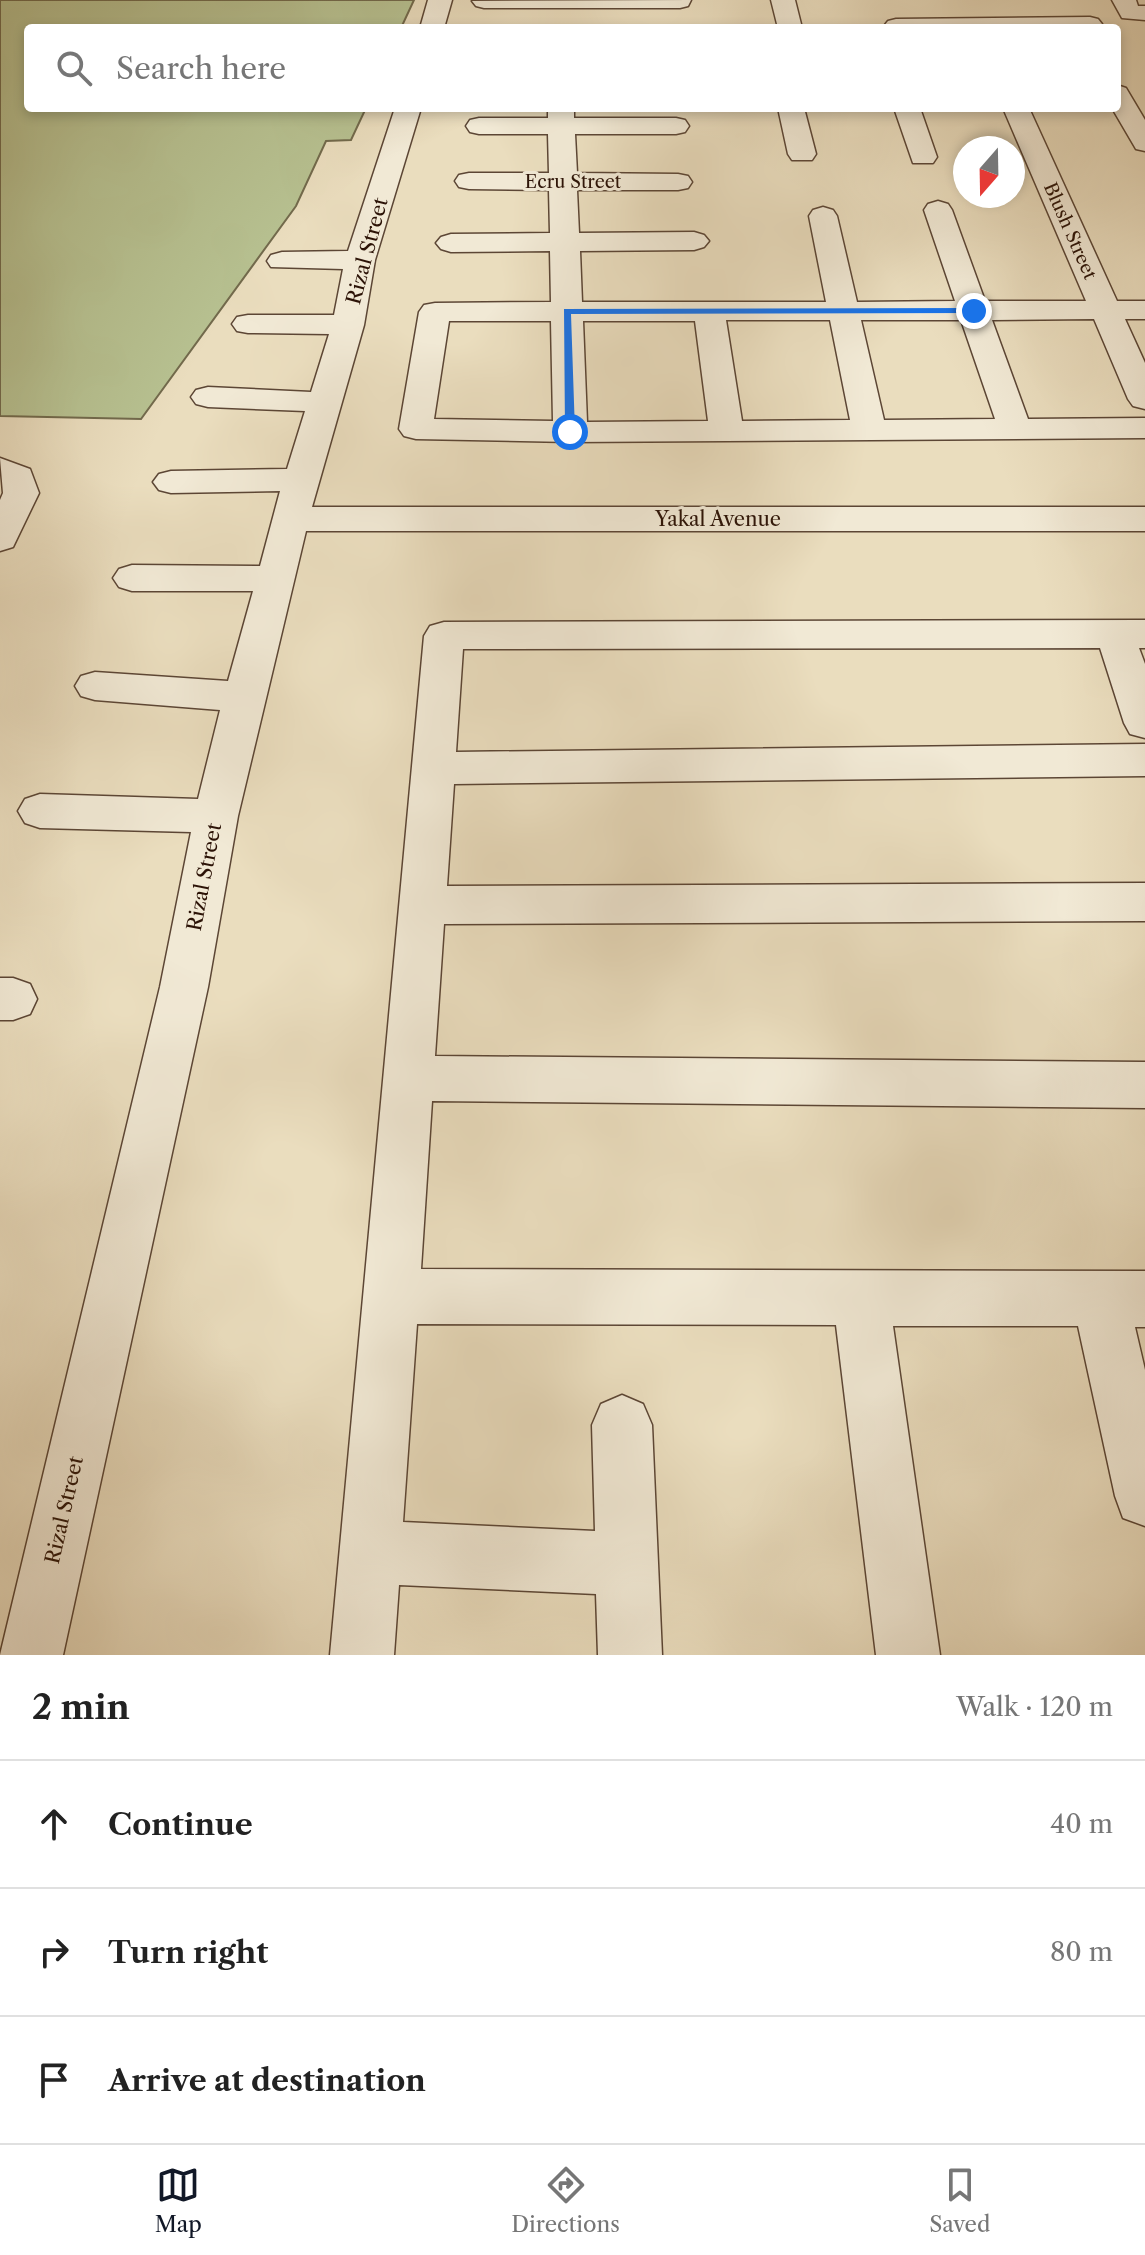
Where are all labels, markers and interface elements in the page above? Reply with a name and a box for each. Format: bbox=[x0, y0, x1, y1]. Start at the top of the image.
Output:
search box bbox=[24, 24, 1121, 112]
icon: search bbox=[52, 46, 96, 90]
text: Search here bbox=[116, 50, 286, 87]
north arrow bbox=[953, 136, 1025, 208]
street label: Ecru Street bbox=[525, 171, 622, 193]
street label: Blush Street bbox=[1039, 179, 1101, 283]
street label: Rizal Street bbox=[341, 195, 393, 307]
route end bbox=[956, 293, 992, 329]
route start bbox=[552, 414, 588, 450]
street label: Yakal Avenue bbox=[654, 507, 781, 531]
street label: Rizal Street bbox=[182, 821, 226, 933]
street label: Rizal Street bbox=[40, 1454, 88, 1566]
text: 2 min bbox=[32, 1686, 130, 1728]
text: Walk · 120 m bbox=[956, 1691, 1113, 1723]
icon: ahead bbox=[32, 1802, 76, 1846]
text: Continue bbox=[108, 1806, 253, 1843]
text: 40 m bbox=[1050, 1808, 1113, 1840]
icon: right bbox=[32, 1930, 76, 1974]
text: Turn right bbox=[108, 1934, 268, 1971]
text: 80 m bbox=[1050, 1936, 1113, 1968]
icon: arrive bbox=[32, 2058, 76, 2102]
text: Arrive at destination bbox=[108, 2062, 426, 2099]
tab: Map bbox=[155, 2163, 202, 2238]
tab: Directions bbox=[511, 2163, 620, 2238]
tab: Saved bbox=[929, 2163, 990, 2238]

